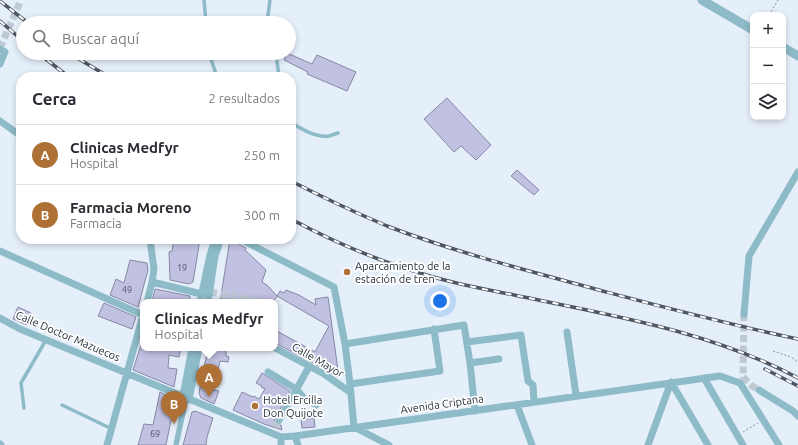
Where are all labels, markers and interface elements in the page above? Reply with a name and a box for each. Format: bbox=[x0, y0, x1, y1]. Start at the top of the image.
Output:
map controls bbox=[750, 12, 786, 120]
button: + bbox=[750, 12, 786, 48]
search box bbox=[16, 16, 296, 60]
icon: search bbox=[30, 27, 52, 49]
text: Buscar aquí bbox=[62, 30, 139, 47]
button: − bbox=[750, 48, 786, 84]
button: layers bbox=[750, 84, 786, 120]
text: Cerca bbox=[32, 89, 77, 108]
text: 2 resultados bbox=[209, 91, 280, 105]
text: Clinicas Medfyr bbox=[70, 139, 179, 156]
text: A bbox=[40, 148, 50, 162]
text: 250 m bbox=[244, 148, 280, 162]
text: Hospital bbox=[70, 156, 118, 170]
text: Farmacia Moreno bbox=[70, 199, 192, 216]
text: B bbox=[41, 208, 49, 222]
text: 300 m bbox=[244, 208, 280, 222]
text: Farmacia bbox=[70, 216, 122, 230]
place label: Aparcamiento de la estación de tren bbox=[355, 260, 451, 285]
house number: 19 bbox=[177, 263, 187, 273]
marker: Aparcamiento de la estación de tren bbox=[342, 267, 352, 277]
house number: 49 bbox=[122, 285, 132, 295]
your location bbox=[430, 291, 450, 311]
popup bbox=[140, 299, 278, 351]
street label: Calle Doctor Mazuecos bbox=[14, 309, 122, 364]
text: Clinicas Medfyr bbox=[155, 310, 263, 327]
text: Hospital bbox=[155, 327, 203, 341]
street label: Calle Mayor bbox=[290, 340, 347, 380]
pin: A bbox=[196, 364, 222, 397]
pin: B bbox=[161, 391, 187, 424]
street label: Avenida Criptana bbox=[400, 392, 484, 416]
place label: Hotel Ercilla Don Quijote bbox=[263, 394, 323, 419]
marker: Hotel Ercilla Don Quijote bbox=[250, 401, 260, 411]
house number: 69 bbox=[150, 429, 160, 439]

